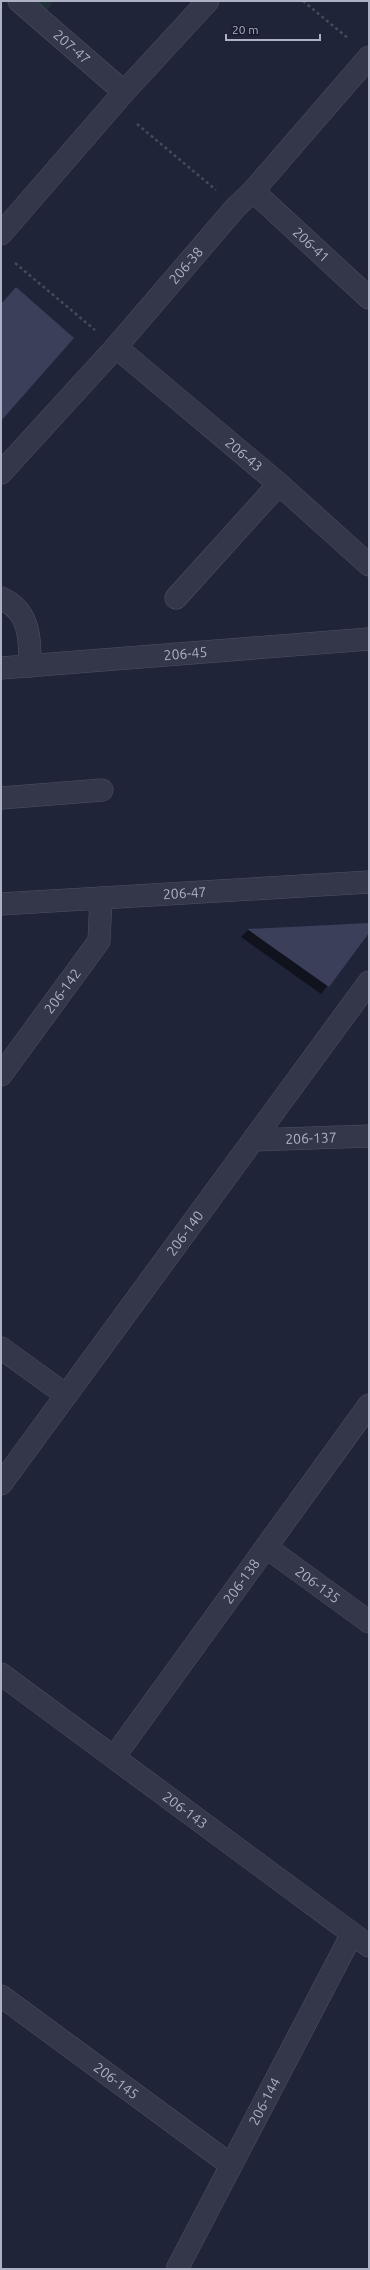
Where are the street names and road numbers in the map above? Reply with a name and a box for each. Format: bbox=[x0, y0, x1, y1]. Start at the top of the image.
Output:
street label: 207-47 bbox=[50, 27, 94, 67]
street label: 206-41 bbox=[290, 224, 333, 265]
street label: 206-38 bbox=[166, 244, 206, 287]
street label: 206-43 bbox=[222, 434, 266, 475]
street label: 206-45 bbox=[163, 644, 208, 663]
street label: 206-47 bbox=[162, 884, 207, 902]
street label: 206-142 bbox=[41, 966, 84, 1017]
street label: 206-137 bbox=[285, 1129, 337, 1147]
street label: 206-140 bbox=[163, 1208, 207, 1259]
street label: 206-138 bbox=[220, 1556, 263, 1607]
street label: 206-135 bbox=[292, 1563, 343, 1606]
street label: 206-143 bbox=[160, 1788, 211, 1832]
street label: 206-145 bbox=[91, 2059, 142, 2102]
street label: 206-144 bbox=[246, 2075, 284, 2128]

